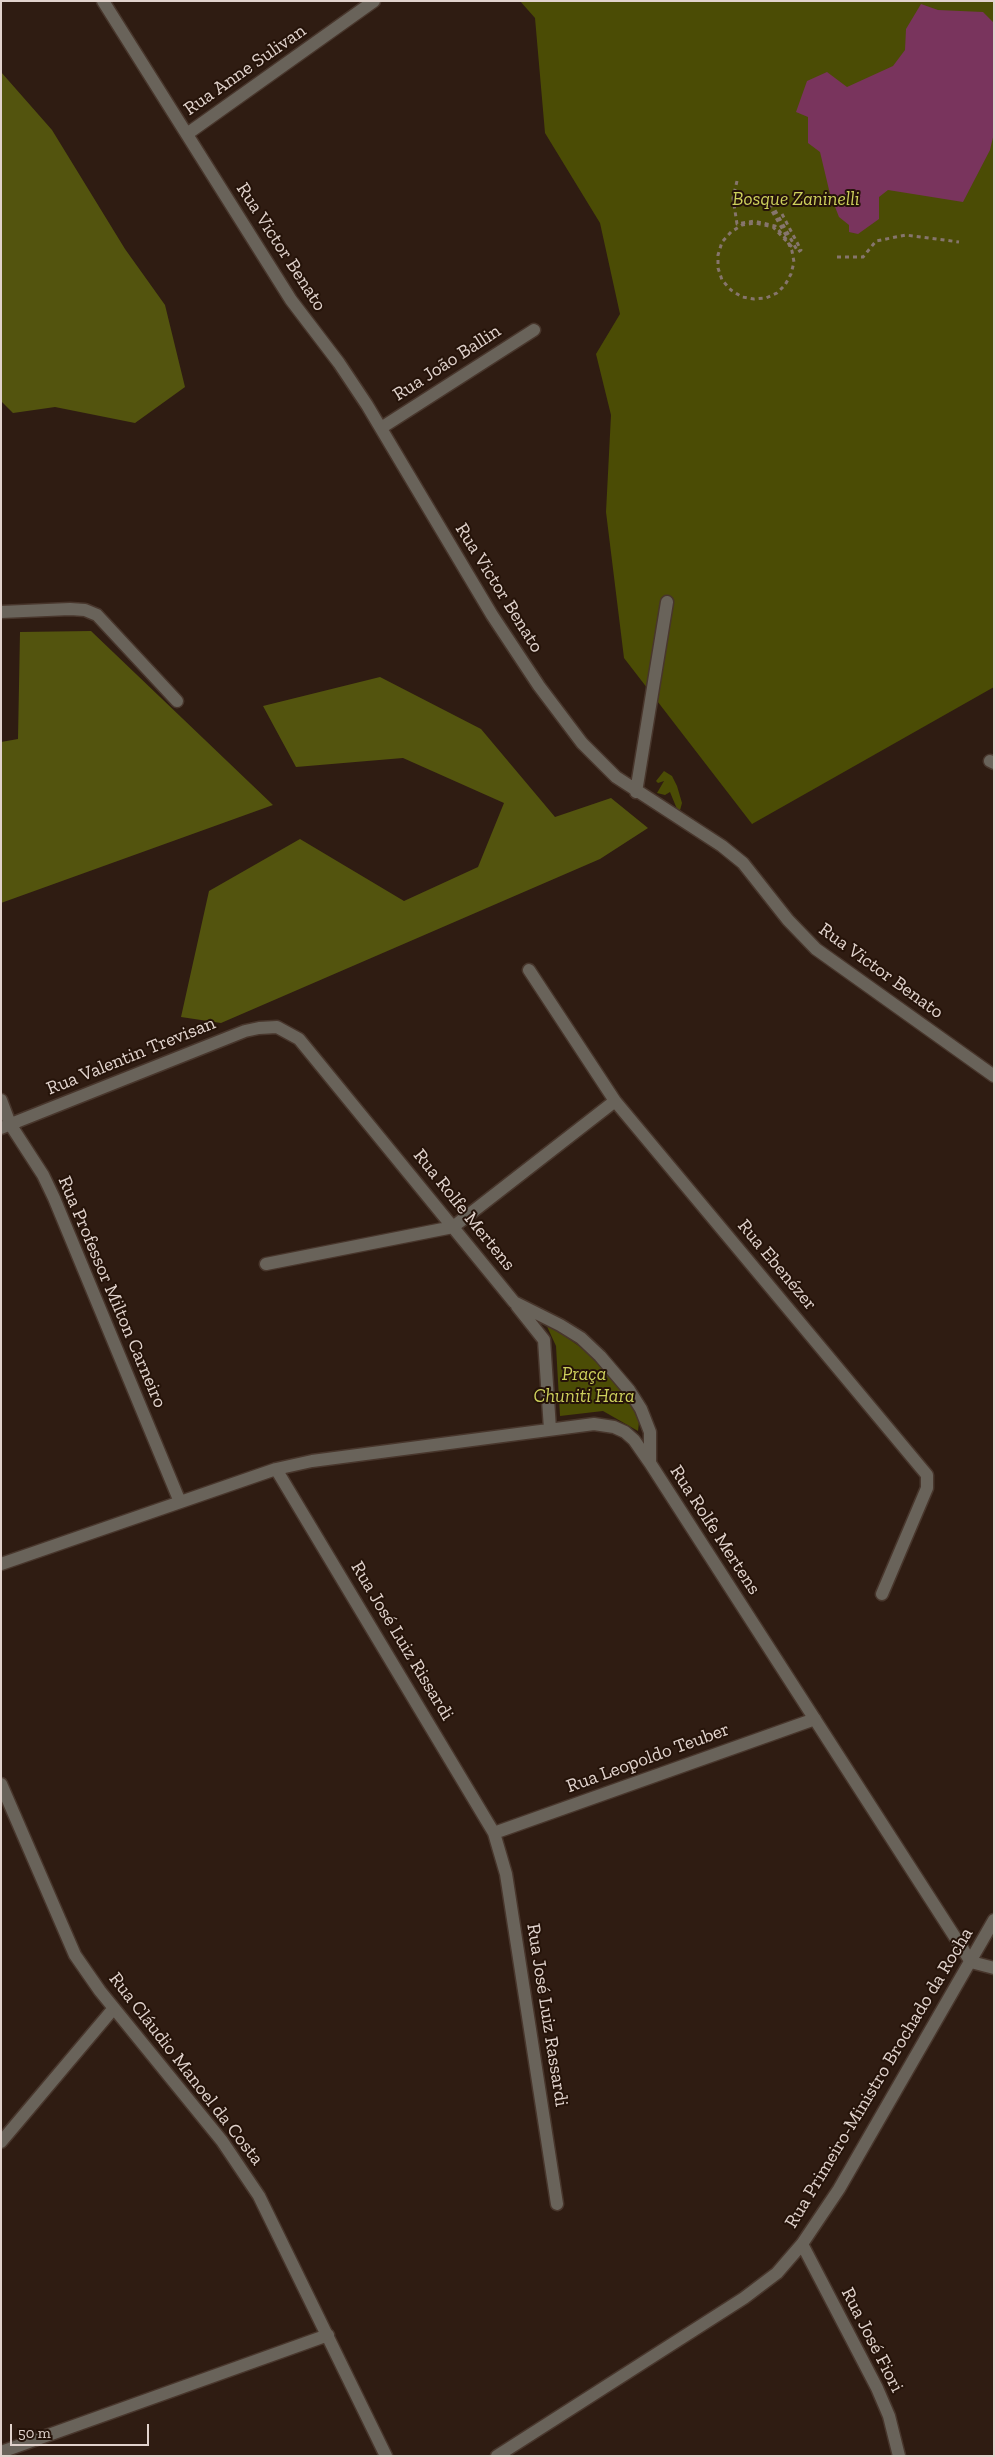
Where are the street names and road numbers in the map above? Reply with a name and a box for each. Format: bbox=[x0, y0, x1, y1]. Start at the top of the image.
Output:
street label: Rua Anne Sulivan bbox=[180, 19, 310, 121]
street label: Rua Victor Benato bbox=[231, 179, 331, 315]
street label: Rua João Ballin bbox=[389, 320, 505, 406]
street label: Rua Victor Benato bbox=[450, 519, 548, 657]
street label: Rua Victor Benato bbox=[814, 918, 948, 1024]
street label: Rua Valentin Trevisan bbox=[43, 1012, 219, 1100]
street label: Rua Rolfe Mertens bbox=[408, 1145, 520, 1275]
street label: Rua Professor Milton Carneiro bbox=[53, 1173, 171, 1411]
street label: Rua Ebenézer bbox=[732, 1215, 822, 1315]
street label: Rua Rolfe Mertens bbox=[665, 1461, 765, 1599]
street label: Rua José Luiz Rissardi bbox=[346, 1557, 458, 1725]
street label: Rua Leopoldo Teuber bbox=[563, 1718, 733, 1798]
street label: Rua José Luiz Rassardi bbox=[521, 1922, 573, 2108]
street label: Rua Primeiro-Ministro Brochado da Rocha bbox=[780, 1924, 978, 2232]
street label: Rua Cláudio Manoel da Costa bbox=[104, 1968, 268, 2170]
street label: Rua José Fiori bbox=[836, 2284, 908, 2396]

